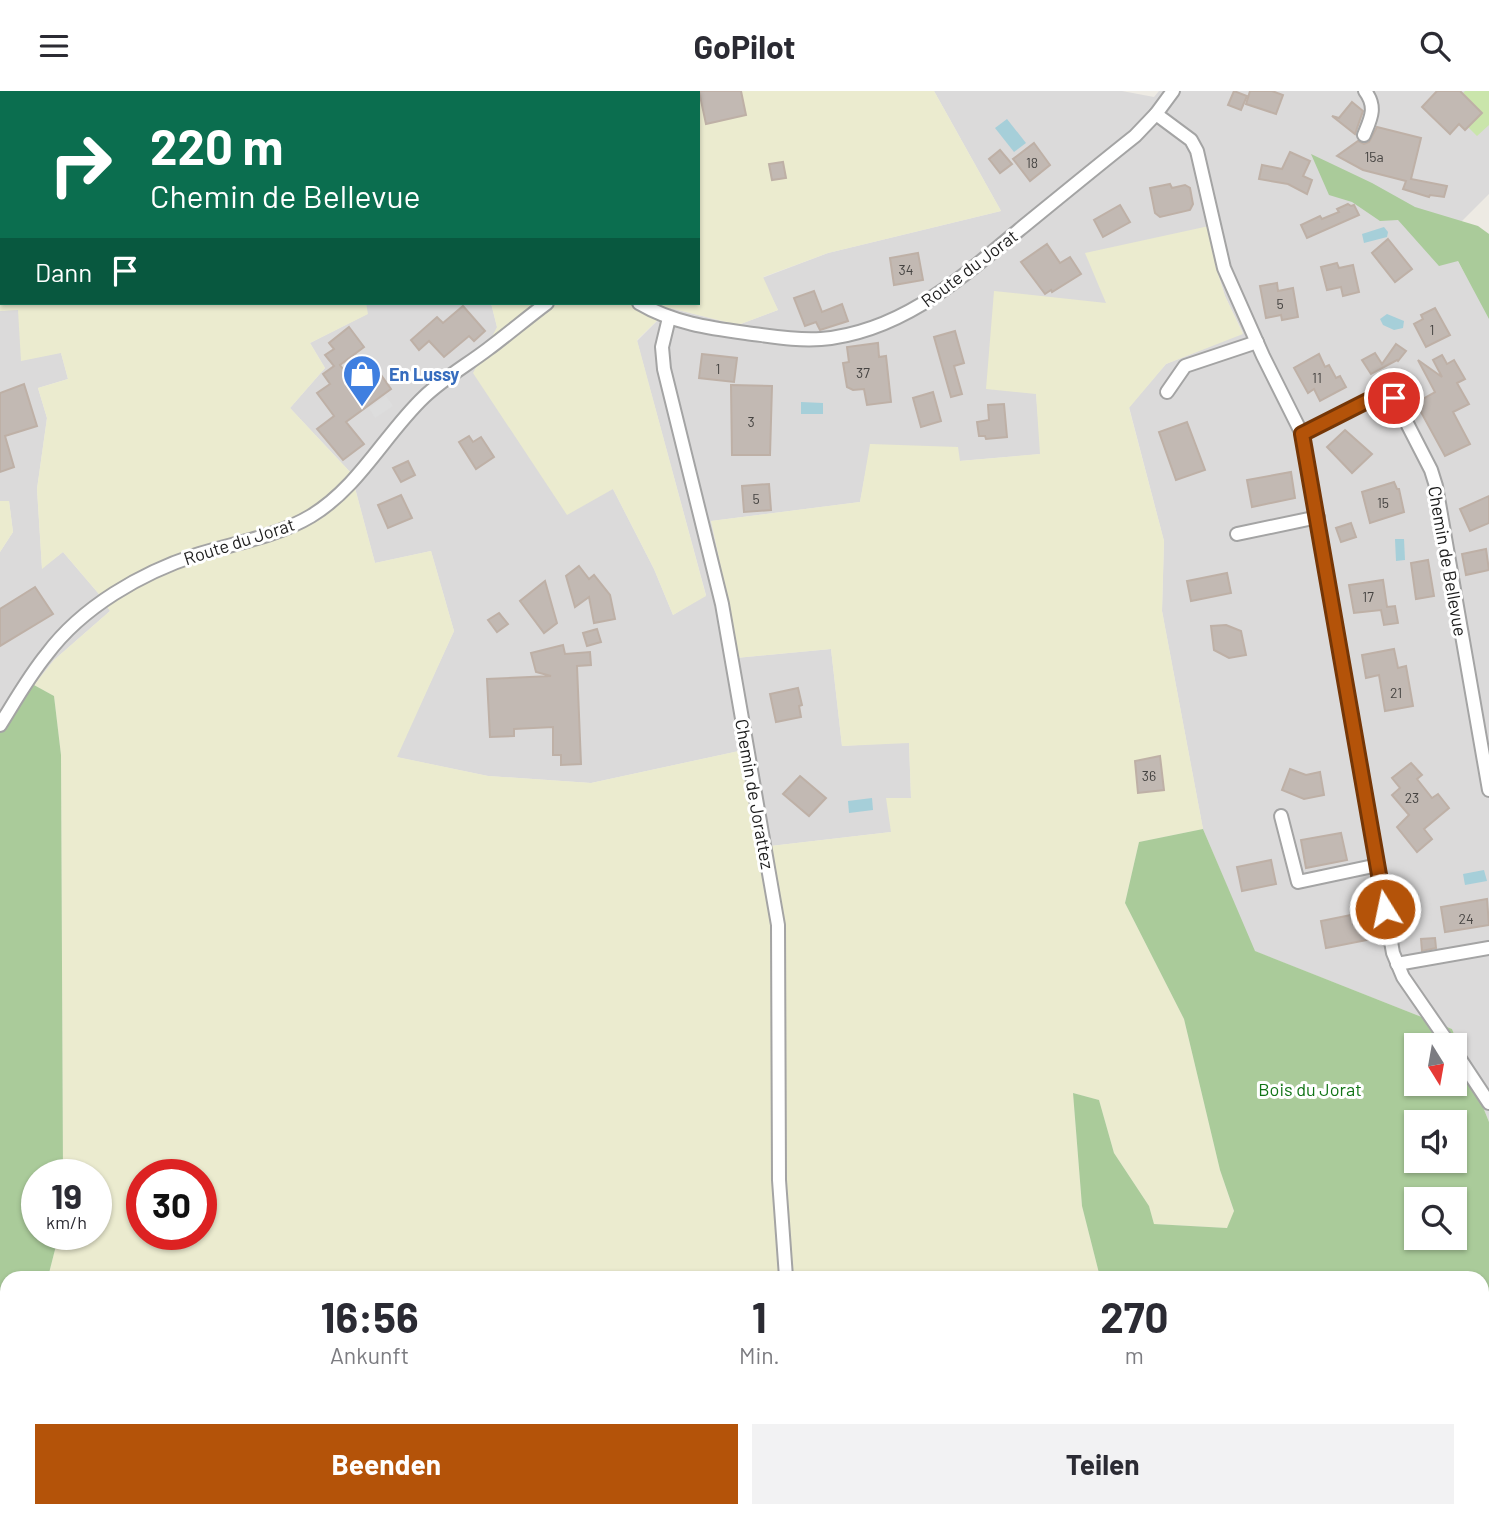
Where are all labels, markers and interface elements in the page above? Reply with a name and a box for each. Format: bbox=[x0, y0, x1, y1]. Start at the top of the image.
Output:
icon: menu bbox=[35, 27, 73, 65]
text: GoPilot bbox=[694, 27, 795, 65]
icon: search bbox=[1416, 27, 1454, 65]
text: 220 m bbox=[150, 116, 284, 175]
icon: right bbox=[35, 119, 126, 210]
house number: 15a bbox=[1364, 148, 1384, 165]
house number: 18 bbox=[1026, 154, 1038, 171]
text: Chemin de Bellevue bbox=[150, 176, 421, 214]
street label: Route du Jorat bbox=[916, 224, 1022, 312]
icon: arrive bbox=[106, 252, 144, 290]
text: Dann bbox=[35, 256, 92, 287]
house number: 34 bbox=[899, 261, 913, 278]
house number: 5 bbox=[1276, 295, 1284, 312]
house number: 1 bbox=[1430, 321, 1434, 338]
shop icon: En Lussy bbox=[341, 353, 383, 408]
house number: 1 bbox=[716, 360, 720, 377]
place label: En Lussy bbox=[389, 363, 459, 385]
house number: 37 bbox=[856, 364, 870, 381]
pin bbox=[1364, 368, 1424, 428]
house number: 11 bbox=[1312, 369, 1322, 386]
icon: arrive bbox=[1375, 379, 1413, 417]
house number: 3 bbox=[747, 413, 755, 430]
street label: Chemin de Bellevue bbox=[1424, 484, 1472, 638]
house number: 5 bbox=[752, 490, 760, 507]
house number: 15 bbox=[1377, 494, 1389, 511]
street label: Route du Jorat bbox=[181, 513, 297, 569]
house number: 17 bbox=[1362, 588, 1374, 605]
house number: 21 bbox=[1390, 684, 1402, 701]
street label: Chemin de Jorattez bbox=[731, 717, 779, 871]
house number: 36 bbox=[1142, 767, 1156, 784]
house number: 23 bbox=[1405, 789, 1419, 806]
position arrow bbox=[1348, 872, 1422, 946]
house number: 24 bbox=[1458, 910, 1474, 927]
north arrow bbox=[1404, 1033, 1466, 1095]
map controls bbox=[1404, 1033, 1467, 1250]
park label: Bois du Jorat bbox=[1258, 1078, 1362, 1100]
button: sound bbox=[1404, 1110, 1467, 1173]
speed limit sign: 30 bbox=[126, 1159, 217, 1250]
text: 19 bbox=[51, 1174, 82, 1216]
button: search bbox=[1404, 1187, 1467, 1250]
text: km/h bbox=[46, 1211, 87, 1233]
text: 16:56 bbox=[321, 1291, 418, 1341]
text: 1 bbox=[752, 1291, 767, 1341]
text: 270 bbox=[1100, 1291, 1168, 1341]
text: Ankunft bbox=[330, 1341, 409, 1369]
text: Min. bbox=[739, 1341, 780, 1369]
text: m bbox=[1125, 1341, 1144, 1369]
button: Beenden bbox=[35, 1424, 738, 1504]
button: Teilen bbox=[752, 1424, 1454, 1504]

